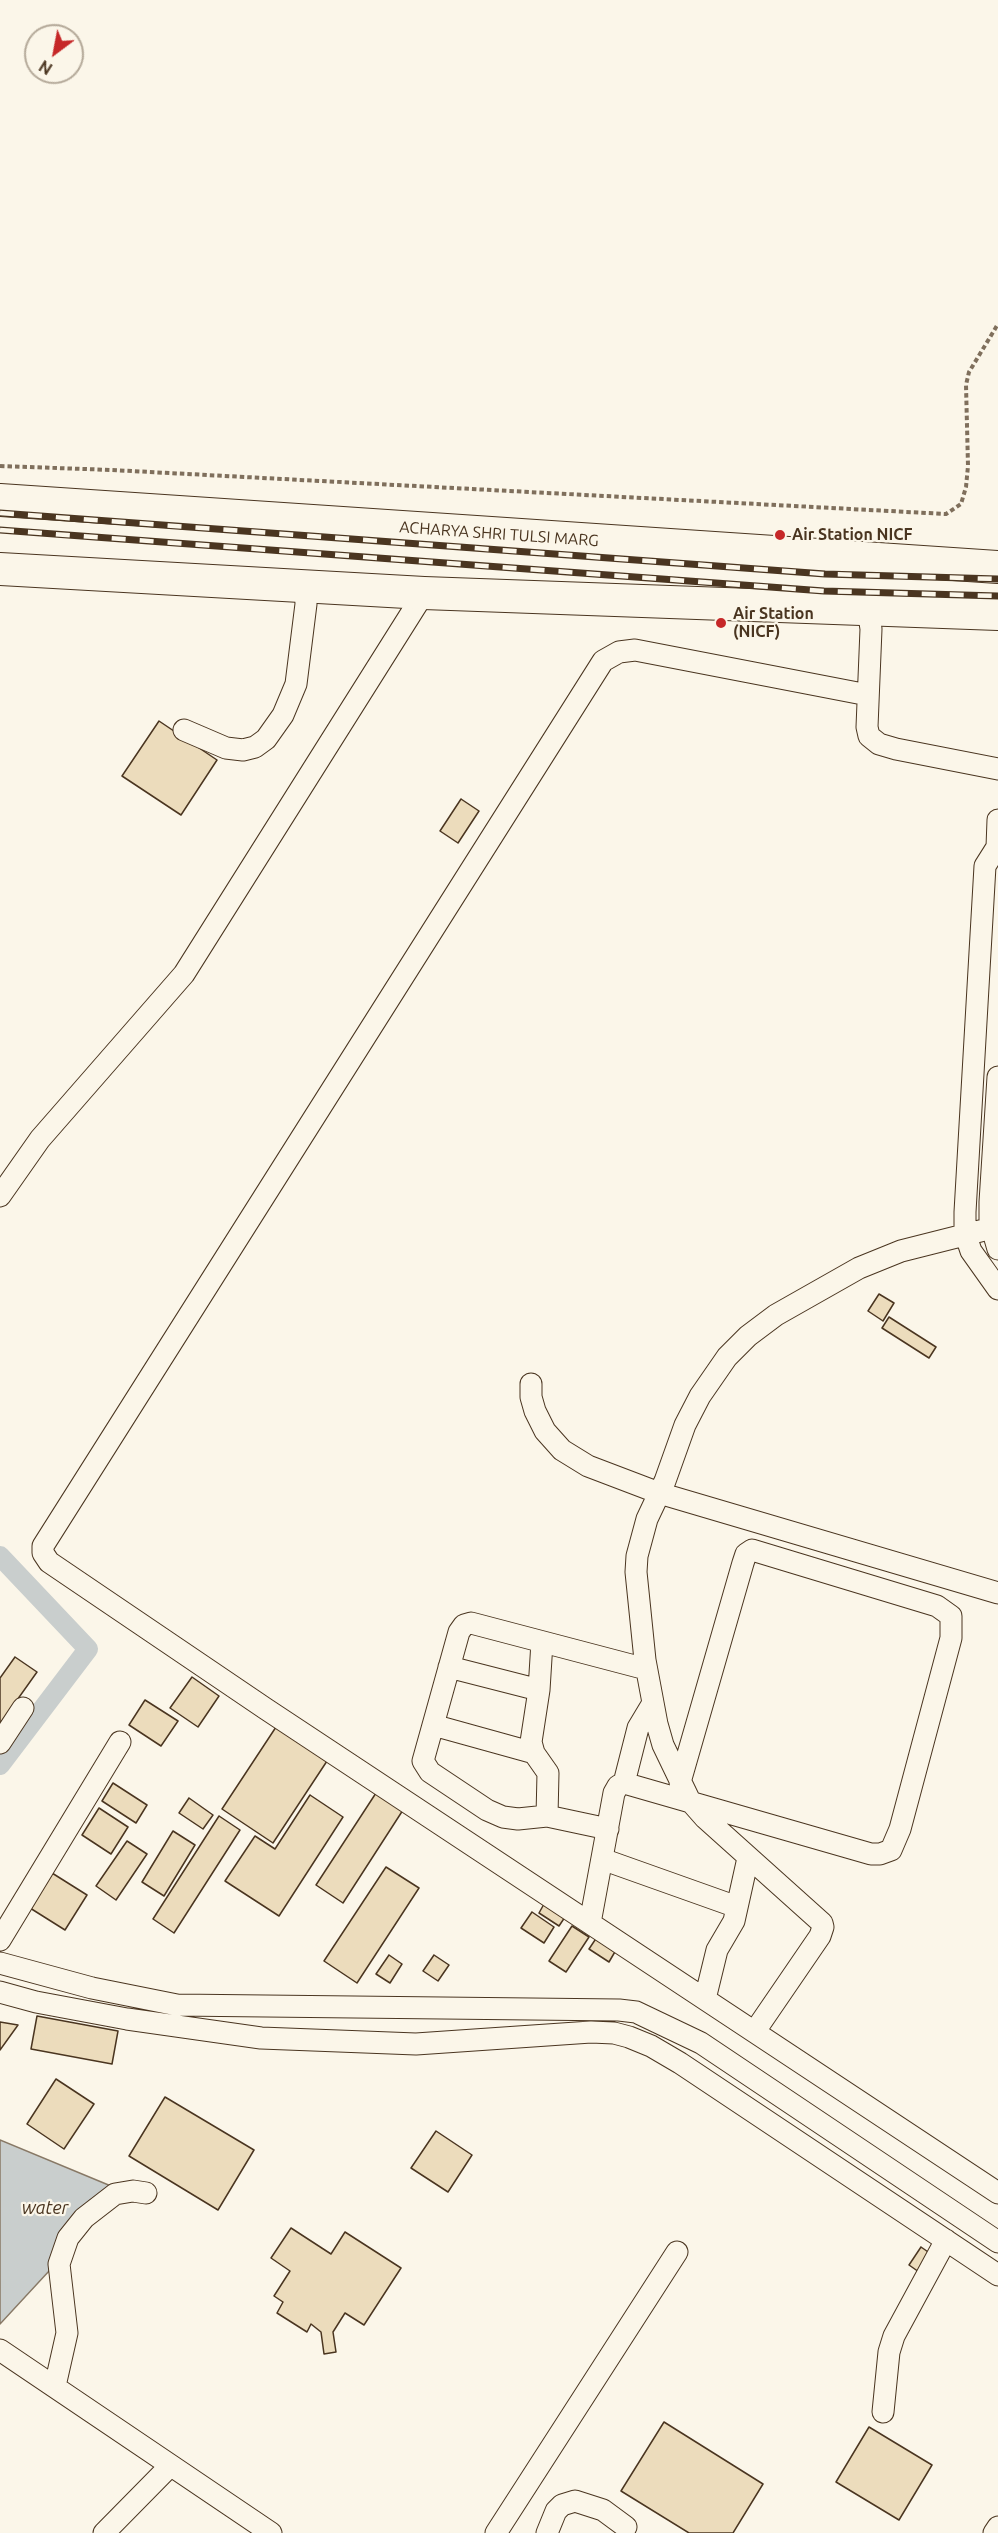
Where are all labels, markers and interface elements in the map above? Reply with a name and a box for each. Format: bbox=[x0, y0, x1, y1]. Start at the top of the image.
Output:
north arrow bbox=[24, 24, 84, 84]
text: N bbox=[36, 57, 55, 78]
street label: ACHARYA SHRI TULSI MARG bbox=[399, 517, 599, 551]
place label: Air Station NICF bbox=[792, 525, 913, 545]
marker: Air Station NICF bbox=[773, 528, 787, 542]
place label: Air Station (NICF) bbox=[733, 604, 814, 642]
marker: Air Station (NICF) bbox=[714, 616, 728, 630]
water label: water bbox=[22, 2197, 68, 2219]

